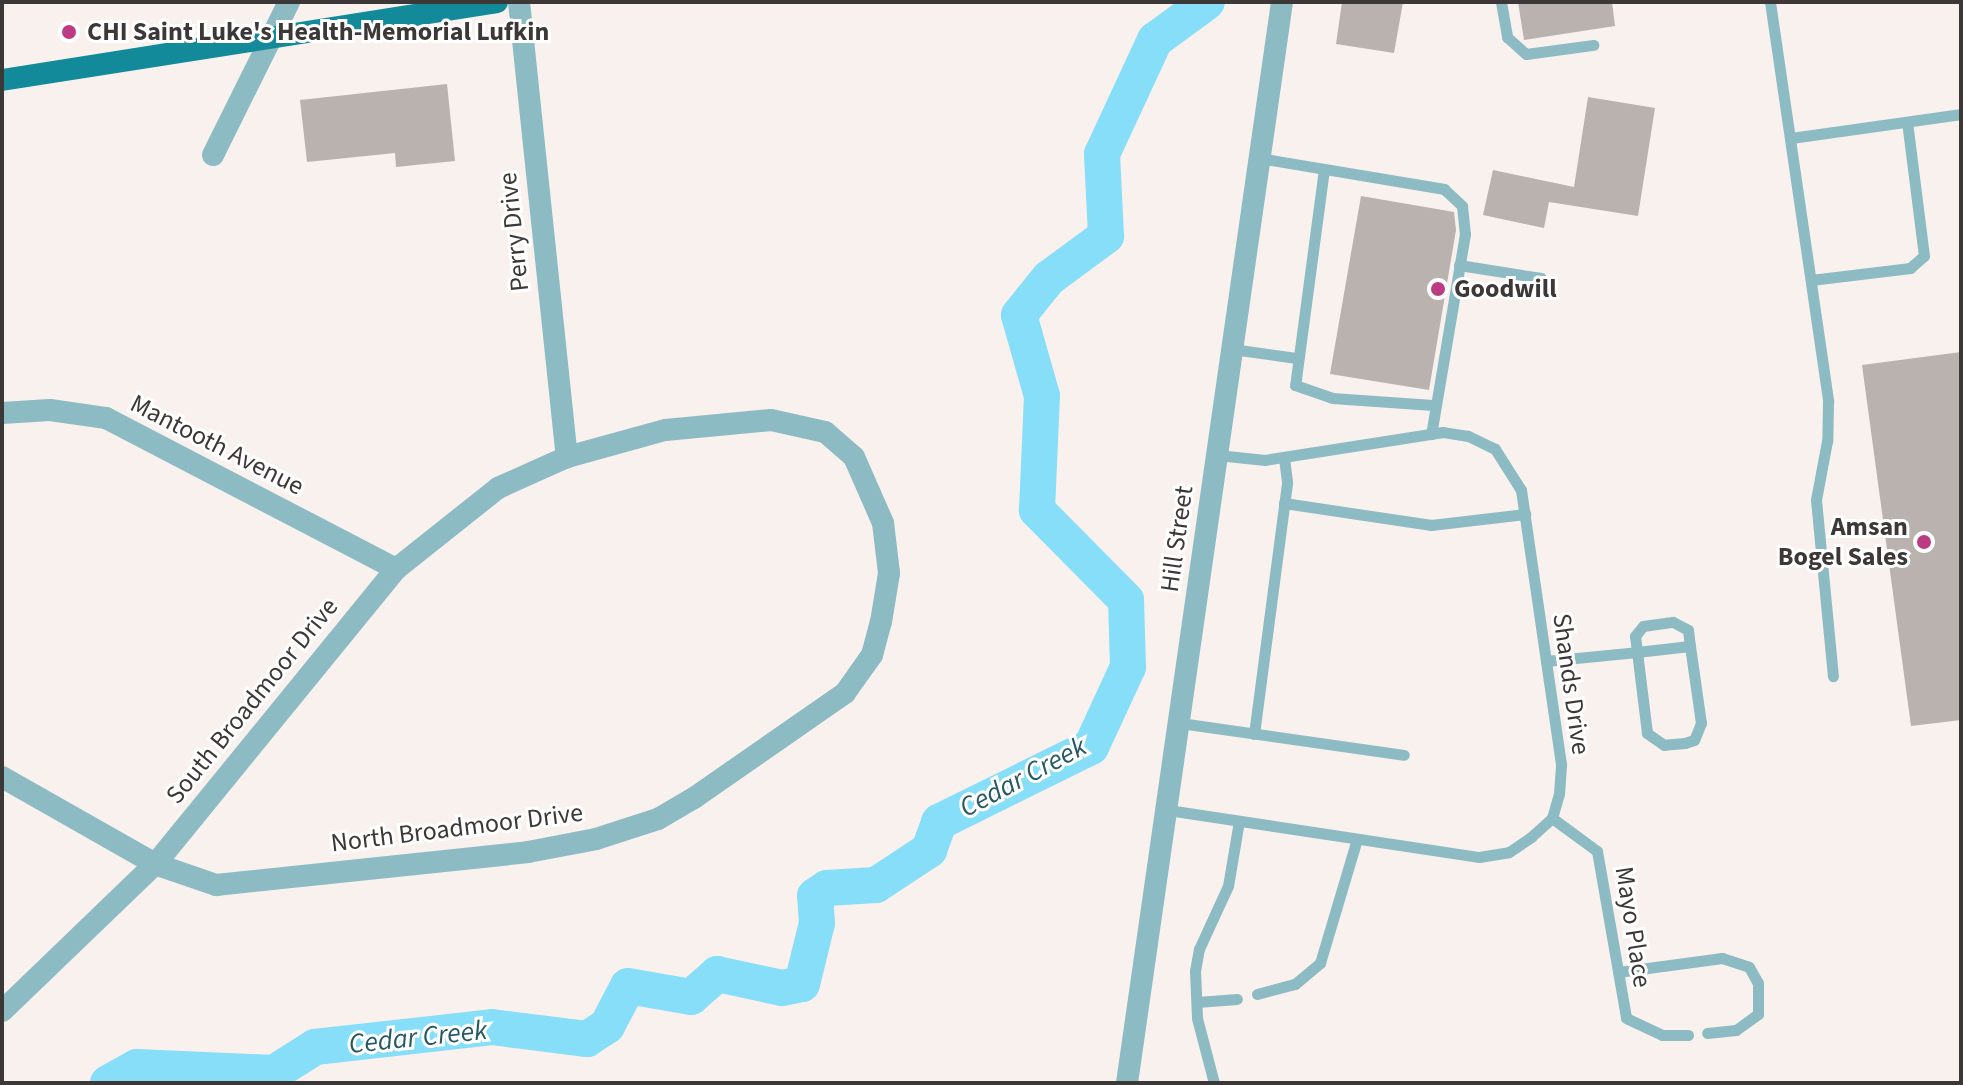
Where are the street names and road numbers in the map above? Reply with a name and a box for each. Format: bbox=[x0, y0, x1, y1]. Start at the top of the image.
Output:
street label: Perry Drive bbox=[492, 171, 536, 293]
street label: Mantooth Avenue bbox=[125, 388, 309, 502]
street label: Hill Street bbox=[1154, 484, 1200, 594]
street label: South Broadmoor Drive bbox=[159, 592, 345, 810]
street label: Shands Drive bbox=[1546, 611, 1596, 757]
street label: North Broadmoor Drive bbox=[329, 797, 585, 859]
street label: Mayo Place bbox=[1608, 864, 1658, 990]

